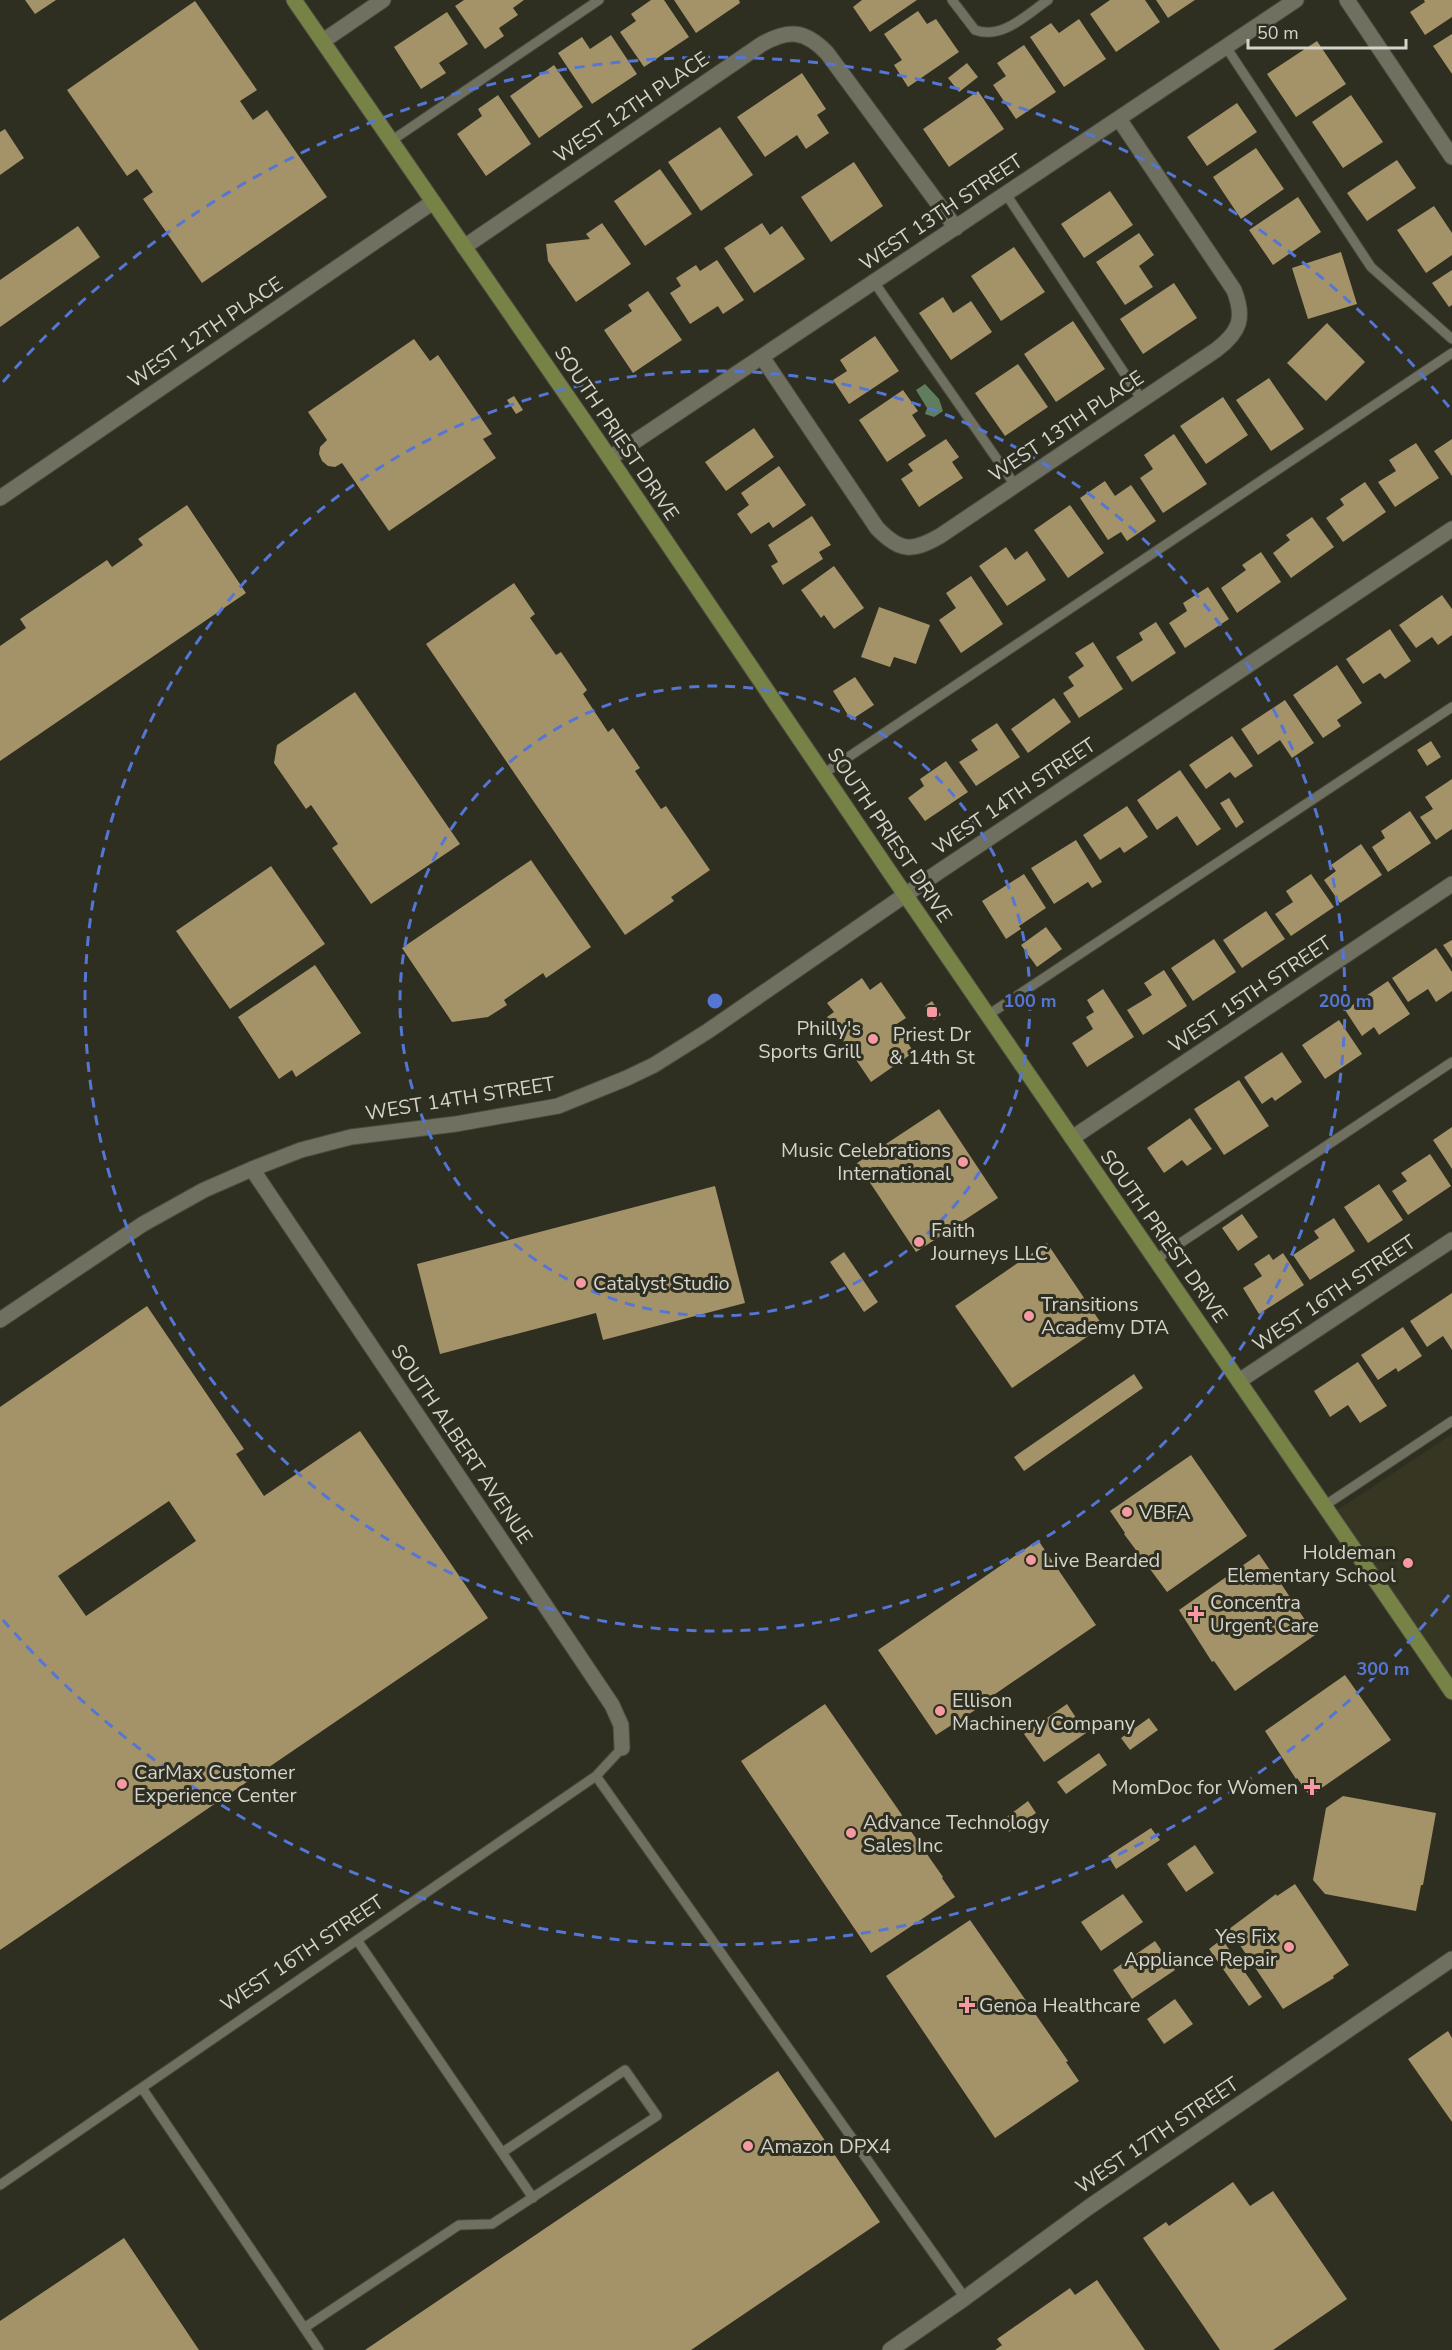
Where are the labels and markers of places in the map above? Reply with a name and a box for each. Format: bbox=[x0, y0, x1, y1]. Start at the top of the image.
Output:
centre of rings bbox=[705, 991, 725, 1011]
marker: Priest Dr & 14th St bbox=[925, 1005, 939, 1019]
place label: Philly's Sports Grill bbox=[758, 1015, 861, 1065]
place label: Priest Dr & 14th St bbox=[889, 1021, 976, 1071]
marker: Philly's Sports Grill bbox=[866, 1032, 880, 1046]
place label: Music Celebrations International bbox=[781, 1137, 951, 1187]
marker: Music Celebrations International bbox=[956, 1155, 970, 1169]
place label: Faith Journeys LLC bbox=[930, 1217, 1048, 1267]
marker: Faith Journeys LLC bbox=[912, 1235, 926, 1249]
place label: Catalyst Studio bbox=[593, 1270, 730, 1297]
marker: Catalyst Studio bbox=[574, 1276, 588, 1290]
place label: Transitions Academy DTA bbox=[1041, 1291, 1169, 1341]
marker: Transitions Academy DTA bbox=[1022, 1309, 1036, 1323]
place label: VBFA bbox=[1138, 1499, 1191, 1526]
marker: VBFA bbox=[1120, 1505, 1134, 1519]
place label: Holdeman Elementary School bbox=[1227, 1539, 1396, 1589]
place label: Live Bearded bbox=[1043, 1547, 1160, 1574]
marker: Live Bearded bbox=[1024, 1553, 1038, 1567]
marker: Holdeman Elementary School bbox=[1401, 1556, 1415, 1570]
place label: Concentra Urgent Care bbox=[1210, 1589, 1319, 1639]
marker: Concentra Urgent Care bbox=[1187, 1605, 1205, 1623]
place label: Ellison Machinery Company bbox=[952, 1687, 1136, 1737]
marker: Ellison Machinery Company bbox=[933, 1704, 947, 1718]
place label: CarMax Customer Experience Center bbox=[134, 1759, 297, 1809]
place label: MomDoc for Women bbox=[1111, 1774, 1298, 1801]
marker: CarMax Customer Experience Center bbox=[115, 1777, 129, 1791]
marker: MomDoc for Women bbox=[1303, 1778, 1321, 1796]
place label: Advance Technology Sales Inc bbox=[863, 1809, 1050, 1859]
marker: Advance Technology Sales Inc bbox=[844, 1826, 858, 1840]
place label: Yes Fix Appliance Repair bbox=[1124, 1923, 1277, 1973]
marker: Yes Fix Appliance Repair bbox=[1282, 1940, 1296, 1954]
place label: Genoa Healthcare bbox=[979, 1992, 1140, 2019]
marker: Genoa Healthcare bbox=[960, 1998, 974, 2012]
place label: Amazon DPX4 bbox=[760, 2133, 891, 2160]
marker: Amazon DPX4 bbox=[741, 2139, 755, 2153]

